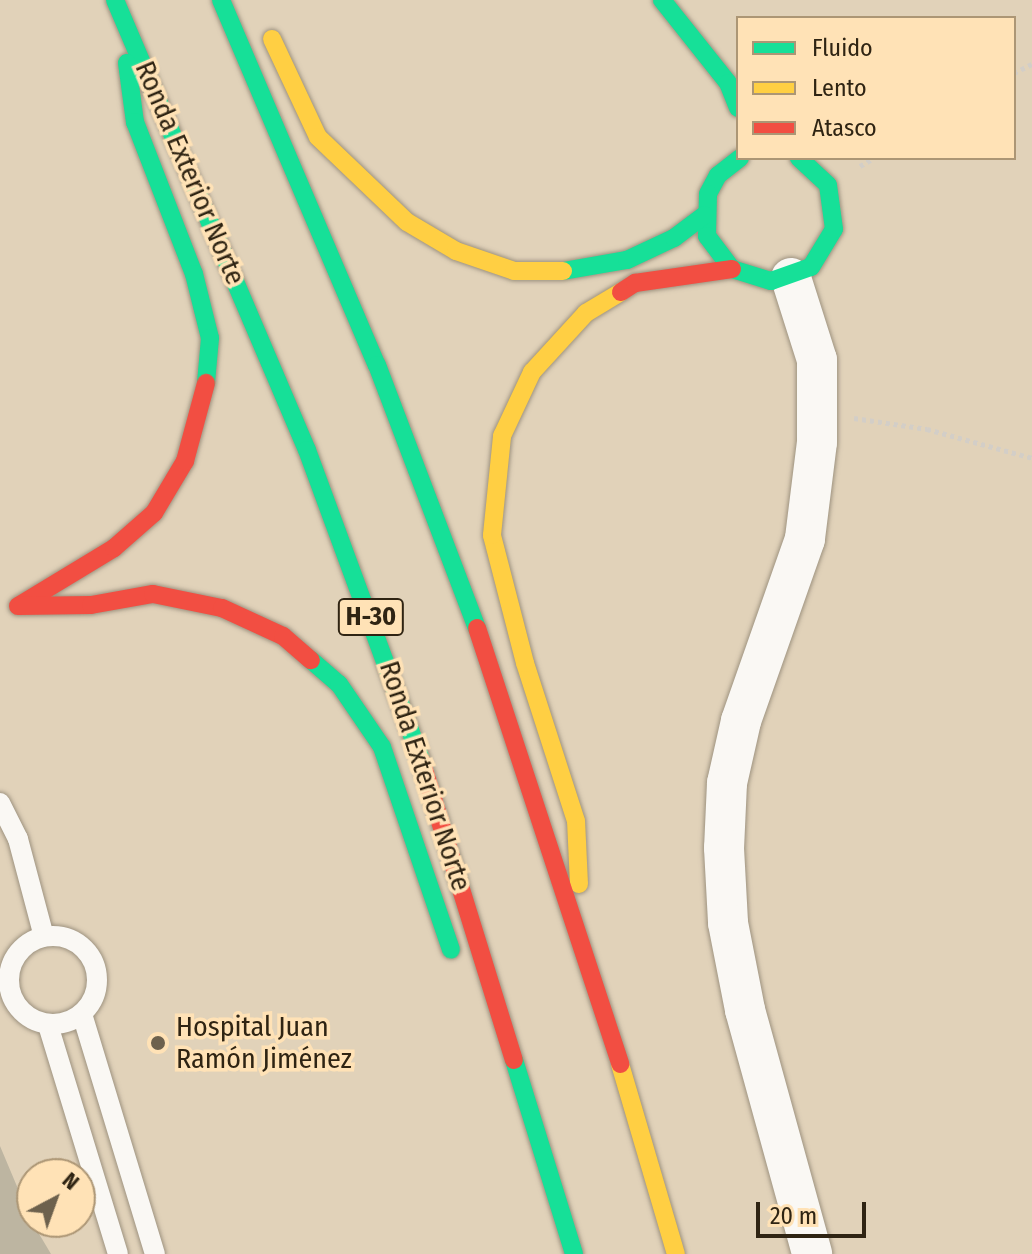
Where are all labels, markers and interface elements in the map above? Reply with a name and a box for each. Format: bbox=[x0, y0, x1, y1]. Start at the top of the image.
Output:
legend bbox=[736, 16, 1016, 160]
text: Fluido bbox=[812, 34, 873, 62]
street label: Ronda Exterior Norte bbox=[128, 56, 252, 290]
text: Lento bbox=[812, 74, 867, 102]
text: Atasco bbox=[812, 114, 877, 142]
road number: H-30 bbox=[337, 595, 405, 639]
street label: Ronda Exterior Norte bbox=[372, 657, 478, 895]
place label: Hospital Juan Ramón Jiménez bbox=[176, 1010, 352, 1076]
marker: Hospital Juan Ramón Jiménez bbox=[147, 1032, 169, 1054]
north arrow bbox=[16, 1158, 96, 1238]
text: N bbox=[57, 1167, 85, 1196]
scale bar bbox=[760, 1186, 870, 1236]
text: 20 m bbox=[770, 1202, 817, 1230]

